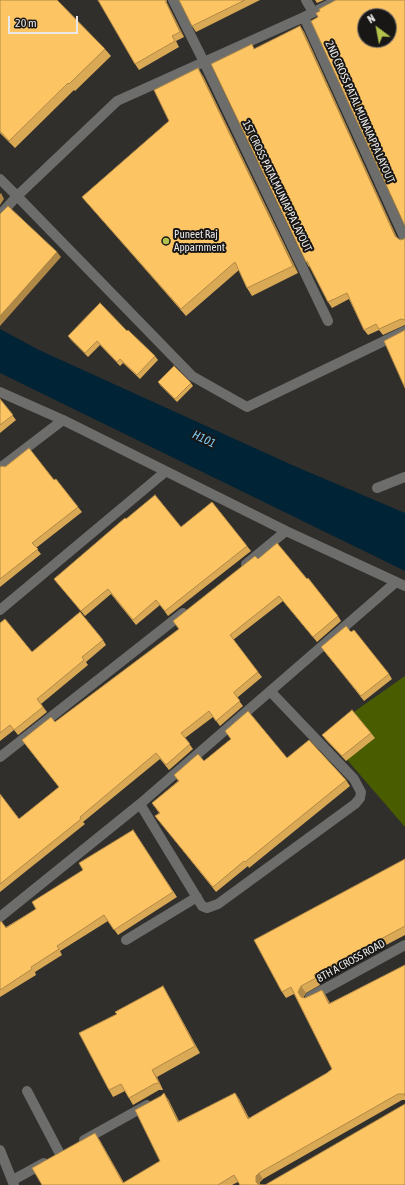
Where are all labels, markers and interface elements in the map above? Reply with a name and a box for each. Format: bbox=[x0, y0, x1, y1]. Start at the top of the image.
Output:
scale bar bbox=[10, 8, 80, 34]
north arrow bbox=[357, 8, 397, 48]
text: N bbox=[365, 12, 377, 25]
text: 20 m bbox=[15, 16, 37, 30]
street label: 2ND CROSS PATAL MUNAIAPPA LAYOUT bbox=[322, 39, 398, 185]
street label: 1ST CROSS PATALMUNIAPPA LAYOUT bbox=[239, 118, 315, 254]
place label: Puneet Raj Apparnment bbox=[174, 228, 225, 254]
marker: Puneet Raj Apparnment bbox=[161, 236, 171, 246]
water label: H101 bbox=[190, 427, 218, 451]
street label: 8TH A CROSS ROAD bbox=[315, 937, 387, 985]

